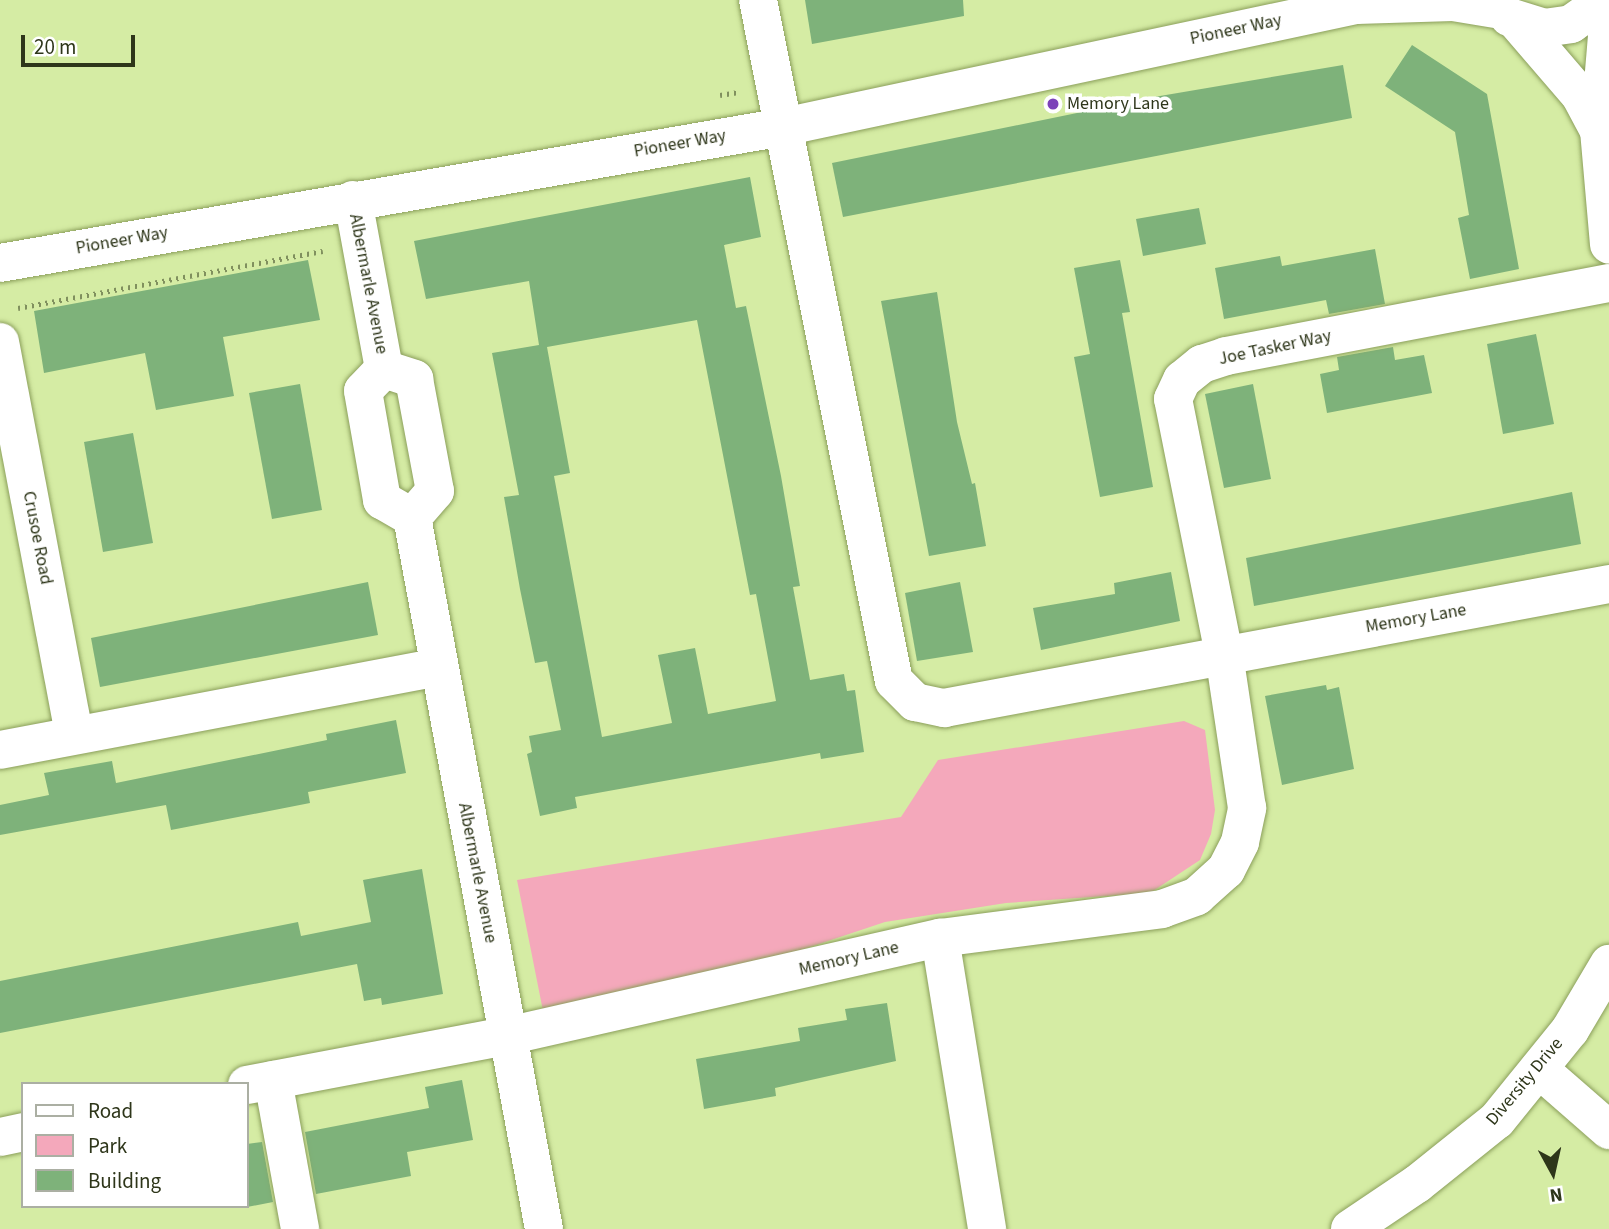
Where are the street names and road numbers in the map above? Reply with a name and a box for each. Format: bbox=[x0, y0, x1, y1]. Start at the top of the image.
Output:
street label: Pioneer Way bbox=[1188, 10, 1284, 50]
street label: Pioneer Way bbox=[632, 125, 728, 163]
street label: Albermarle Avenue bbox=[344, 212, 392, 356]
street label: Pioneer Way bbox=[74, 222, 170, 260]
street label: Joe Tasker Way bbox=[1217, 326, 1333, 370]
street label: Crusoe Road bbox=[17, 489, 57, 587]
street label: Memory Lane bbox=[1364, 600, 1468, 638]
street label: Albermarle Avenue bbox=[453, 801, 501, 945]
street label: Memory Lane bbox=[797, 937, 901, 981]
street label: Diversity Drive bbox=[1482, 1034, 1568, 1130]

